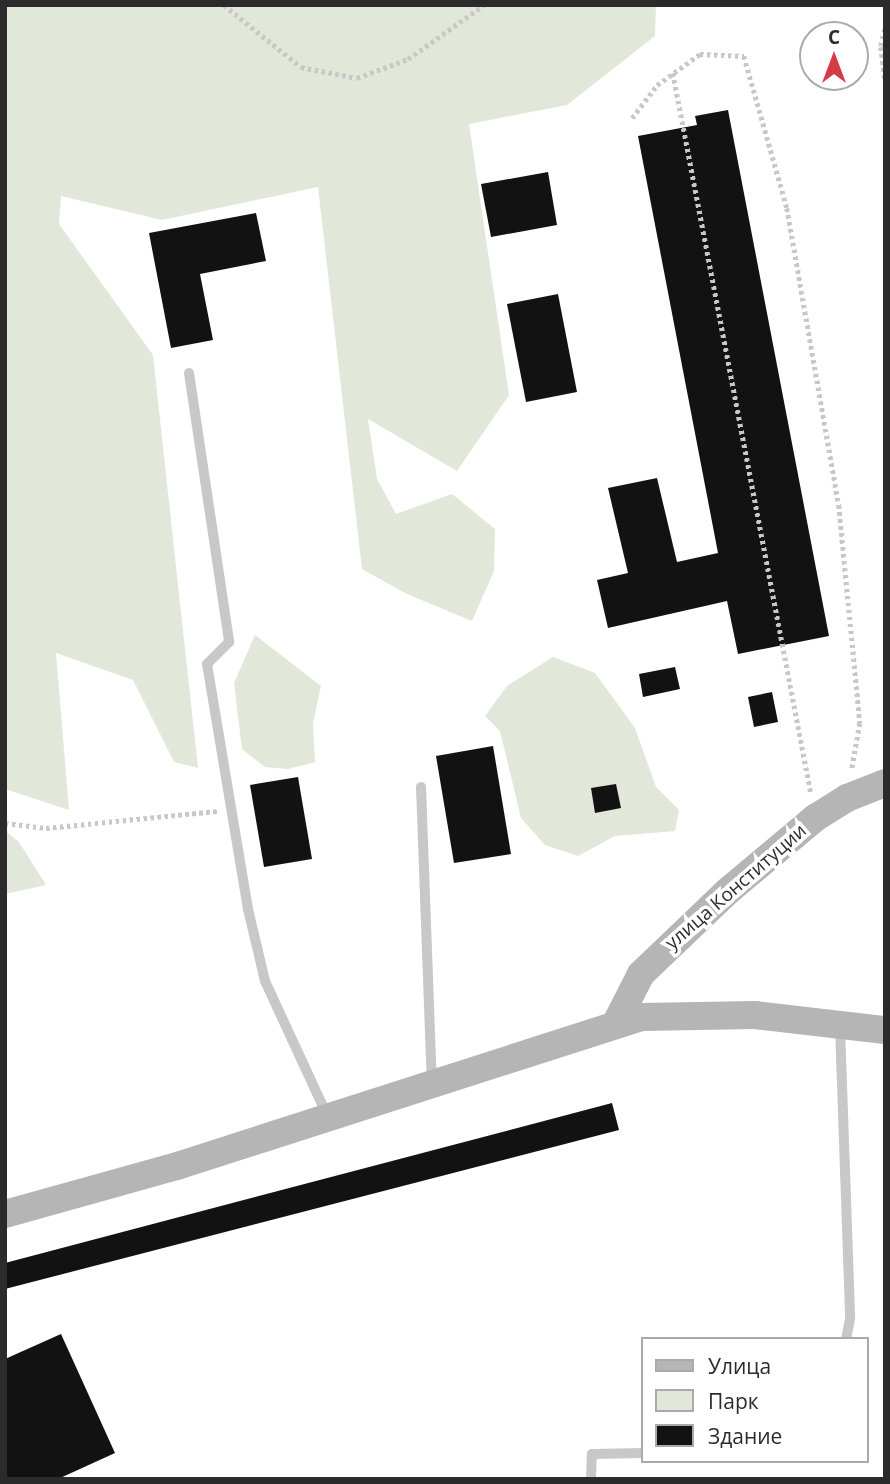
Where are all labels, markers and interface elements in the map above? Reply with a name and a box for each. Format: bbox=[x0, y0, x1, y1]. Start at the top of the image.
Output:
north arrow bbox=[799, 21, 869, 91]
text: С bbox=[828, 24, 840, 50]
street label: улица Конституции bbox=[661, 820, 811, 954]
legend bbox=[642, 1337, 869, 1463]
text: Улица bbox=[708, 1352, 771, 1380]
text: Парк bbox=[708, 1387, 759, 1415]
text: Здание bbox=[708, 1422, 782, 1450]

